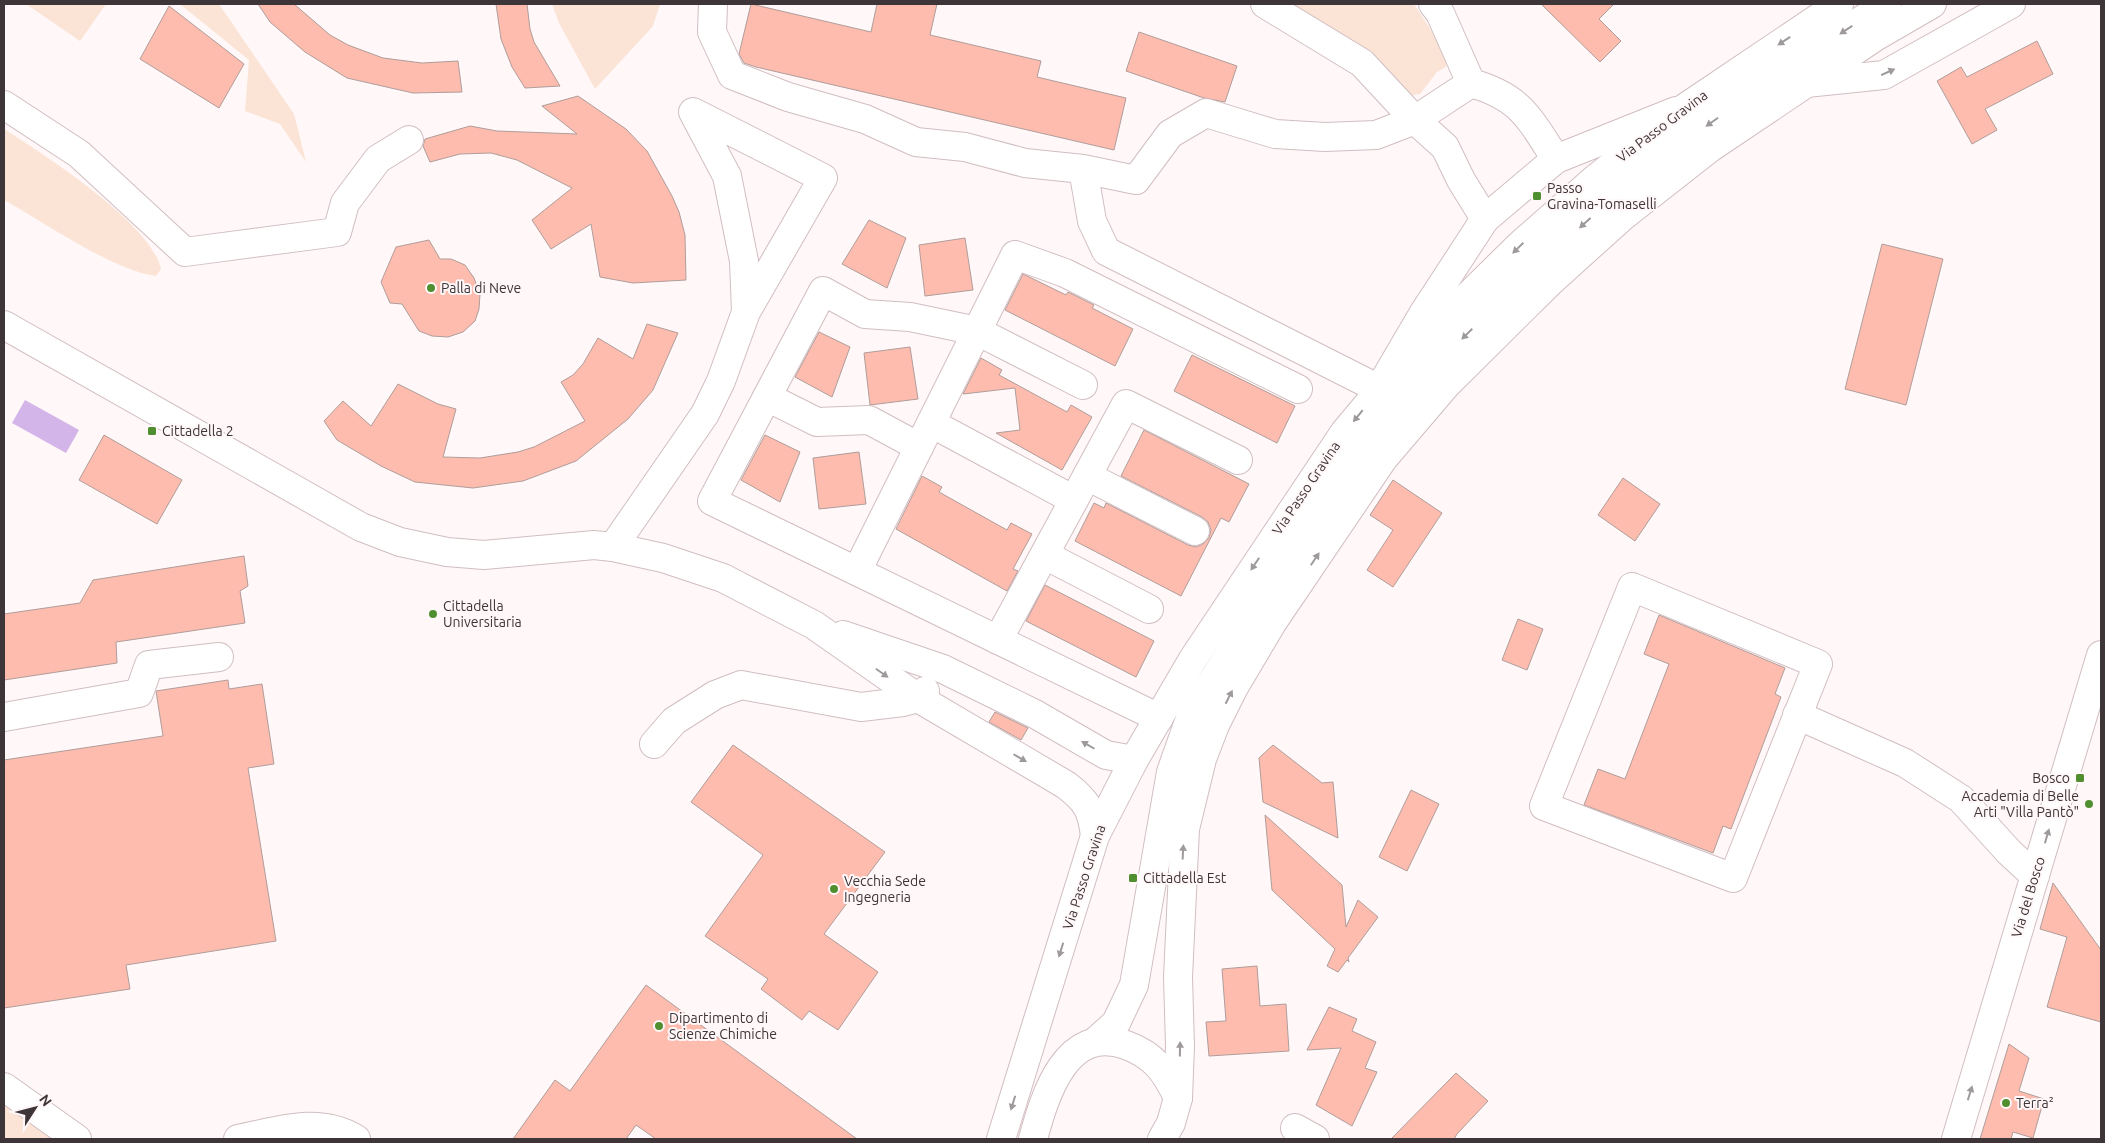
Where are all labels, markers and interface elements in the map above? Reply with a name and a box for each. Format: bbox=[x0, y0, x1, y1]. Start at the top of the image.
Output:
one-way arrow bbox=[1839, 25, 1853, 34]
one-way arrow bbox=[1777, 36, 1791, 46]
one-way arrow bbox=[1881, 67, 1896, 76]
street label: Via Passo Gravina bbox=[1614, 87, 1710, 165]
one-way arrow bbox=[1705, 117, 1719, 127]
place label: Passo Gravina-Tomaselli bbox=[1547, 180, 1657, 212]
marker: Passo Gravina-Tomaselli bbox=[1531, 190, 1543, 202]
one-way arrow bbox=[1579, 217, 1591, 229]
one-way arrow bbox=[1512, 242, 1524, 254]
place label: Palla di Neve bbox=[441, 280, 521, 296]
marker: Palla di Neve bbox=[425, 282, 437, 294]
one-way arrow bbox=[1461, 328, 1473, 340]
one-way arrow bbox=[1352, 409, 1363, 422]
place label: Cittadella 2 bbox=[162, 423, 234, 439]
marker: Cittadella 2 bbox=[146, 425, 158, 437]
street label: Via Passo Gravina bbox=[1269, 438, 1343, 538]
one-way arrow bbox=[1310, 553, 1320, 566]
one-way arrow bbox=[1251, 557, 1260, 571]
place label: Cittadella Universitaria bbox=[443, 598, 522, 630]
marker: Cittadella Universitaria bbox=[427, 608, 439, 620]
one-way arrow bbox=[875, 668, 889, 678]
one-way arrow bbox=[1225, 690, 1233, 704]
one-way arrow bbox=[1082, 740, 1095, 749]
one-way arrow bbox=[1014, 754, 1027, 763]
place label: Bosco bbox=[2032, 770, 2070, 786]
marker: Bosco bbox=[2074, 772, 2086, 784]
place label: Accademia di Belle Arti "Villa Pantò" bbox=[1961, 788, 2079, 820]
marker: Accademia di Belle Arti "Villa Pantò" bbox=[2083, 798, 2095, 810]
street label: Via Passo Gravina bbox=[1060, 823, 1108, 931]
one-way arrow bbox=[2043, 829, 2051, 844]
one-way arrow bbox=[1180, 843, 1188, 859]
street label: Via del Bosco bbox=[2008, 855, 2048, 939]
place label: Cittadella Est bbox=[1143, 870, 1227, 886]
marker: Cittadella Est bbox=[1127, 872, 1139, 884]
place label: Vecchia Sede Ingegneria bbox=[844, 873, 926, 905]
marker: Vecchia Sede Ingegneria bbox=[828, 883, 840, 895]
one-way arrow bbox=[1056, 942, 1064, 957]
place label: Dipartimento di Scienze Chimiche bbox=[669, 1010, 777, 1042]
marker: Dipartimento di Scienze Chimiche bbox=[653, 1020, 665, 1032]
one-way arrow bbox=[1176, 1041, 1184, 1057]
north arrow bbox=[10, 1083, 60, 1133]
one-way arrow bbox=[1967, 1085, 1975, 1100]
text: N bbox=[36, 1091, 55, 1109]
one-way arrow bbox=[1008, 1095, 1016, 1110]
place label: Terra² bbox=[2016, 1095, 2054, 1111]
marker: Terra² bbox=[2000, 1097, 2012, 1109]

